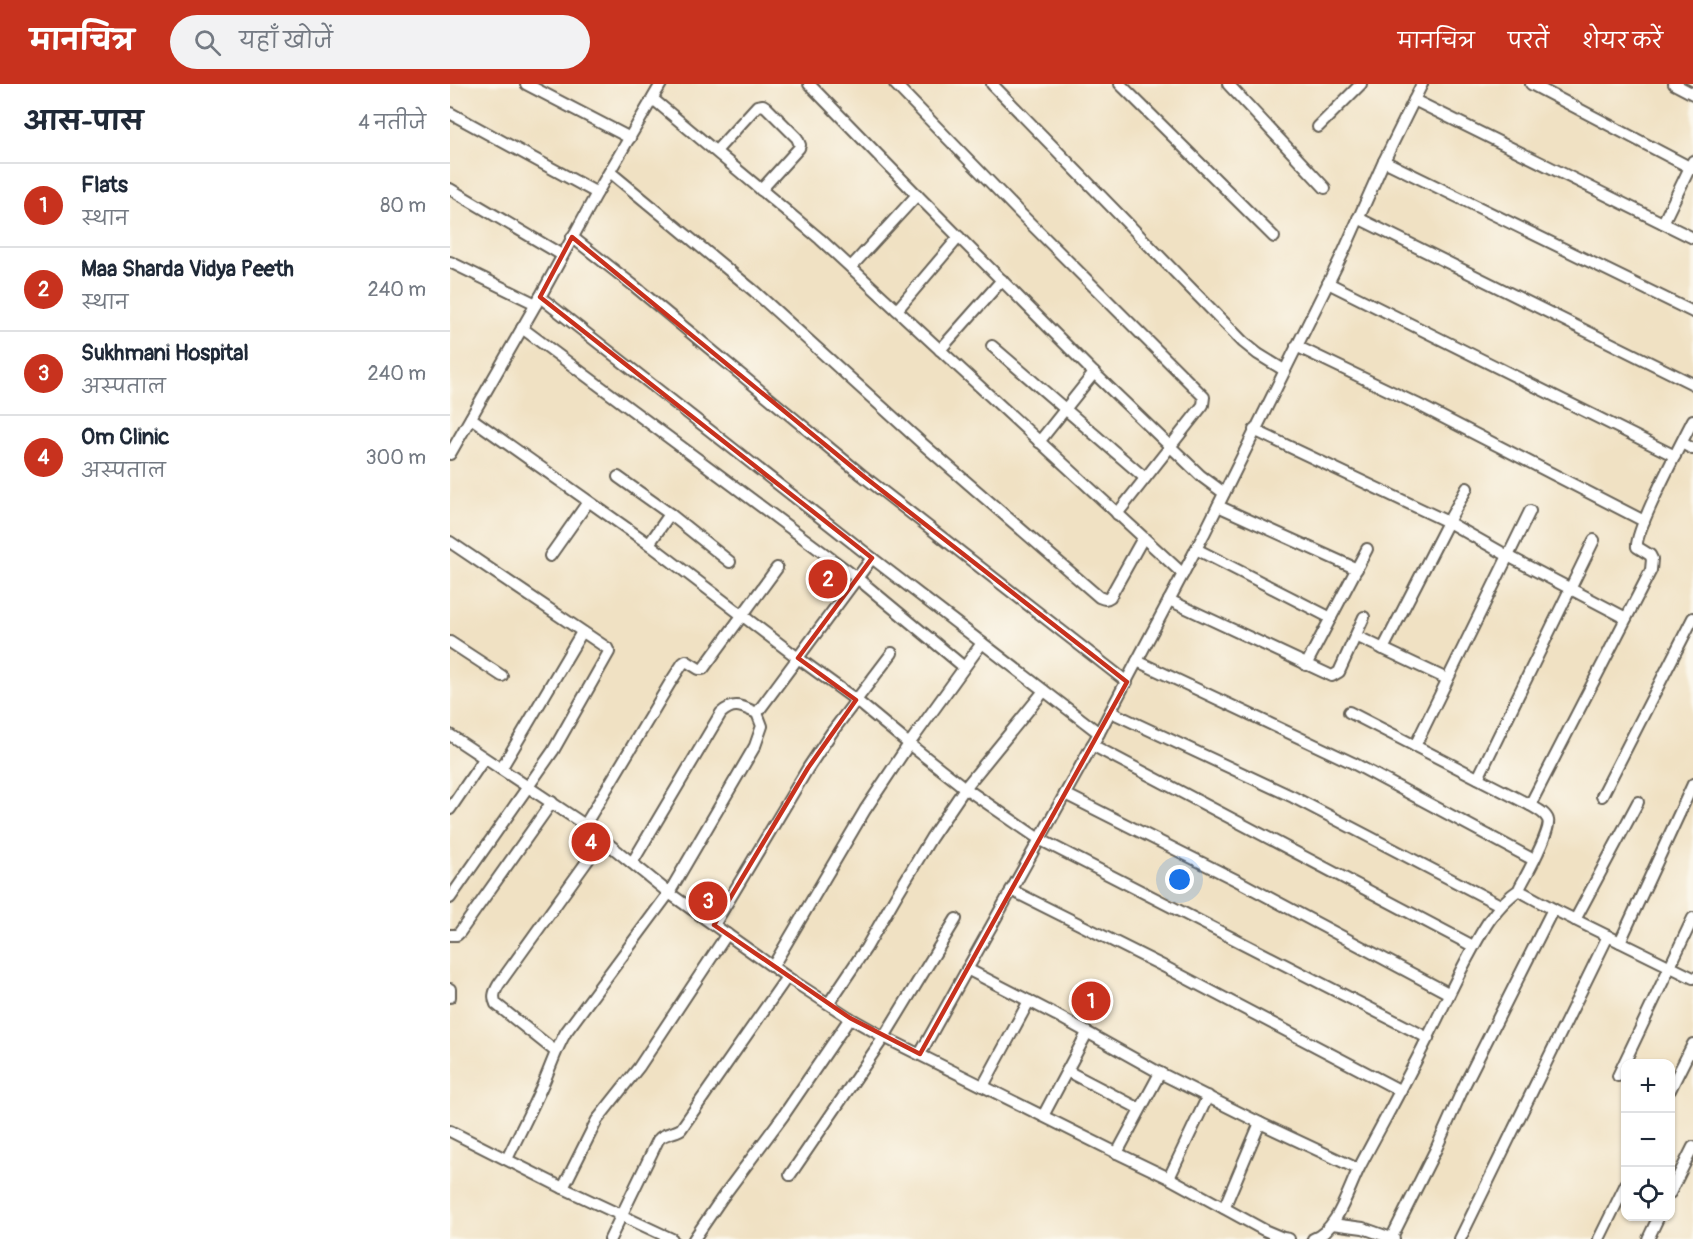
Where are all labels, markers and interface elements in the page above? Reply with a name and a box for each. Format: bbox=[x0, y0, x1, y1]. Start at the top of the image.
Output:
search box bbox=[170, 15, 590, 69]
text: मानचित्र bbox=[30, 24, 134, 59]
icon: search bbox=[191, 26, 224, 59]
text: यहाँ खोजें bbox=[239, 27, 333, 55]
text: मानचित्र bbox=[1398, 28, 1475, 55]
text: परतें bbox=[1508, 28, 1549, 55]
text: शेयर करें bbox=[1582, 28, 1663, 55]
text: आस-पास bbox=[24, 106, 143, 138]
text: 4 नतीजे bbox=[358, 110, 426, 135]
text: Flats bbox=[81, 171, 128, 199]
text: 1 bbox=[40, 193, 47, 218]
text: 80 m bbox=[380, 193, 426, 218]
text: स्थान bbox=[81, 206, 128, 231]
text: Maa Sharda Vidya Peeth bbox=[81, 255, 294, 283]
text: 2 bbox=[38, 277, 49, 302]
text: 240 m bbox=[367, 277, 426, 302]
text: स्थान bbox=[81, 290, 128, 315]
text: Sukhmani Hospital bbox=[81, 339, 249, 367]
text: 3 bbox=[38, 361, 49, 386]
text: 240 m bbox=[367, 361, 426, 386]
text: अस्पताल bbox=[81, 374, 166, 399]
text: Om Clinic bbox=[81, 423, 169, 451]
text: 4 bbox=[38, 445, 49, 470]
text: 300 m bbox=[365, 445, 426, 470]
text: अस्पताल bbox=[81, 458, 166, 483]
pin: 2 bbox=[808, 556, 848, 602]
pin: 4 bbox=[572, 820, 610, 864]
your location bbox=[1165, 865, 1194, 894]
pin: 3 bbox=[688, 878, 728, 924]
pin: 1 bbox=[1072, 978, 1110, 1024]
map controls bbox=[1621, 1059, 1675, 1221]
button: + bbox=[1621, 1059, 1675, 1113]
button: − bbox=[1621, 1113, 1675, 1167]
button: locate bbox=[1621, 1167, 1675, 1221]

